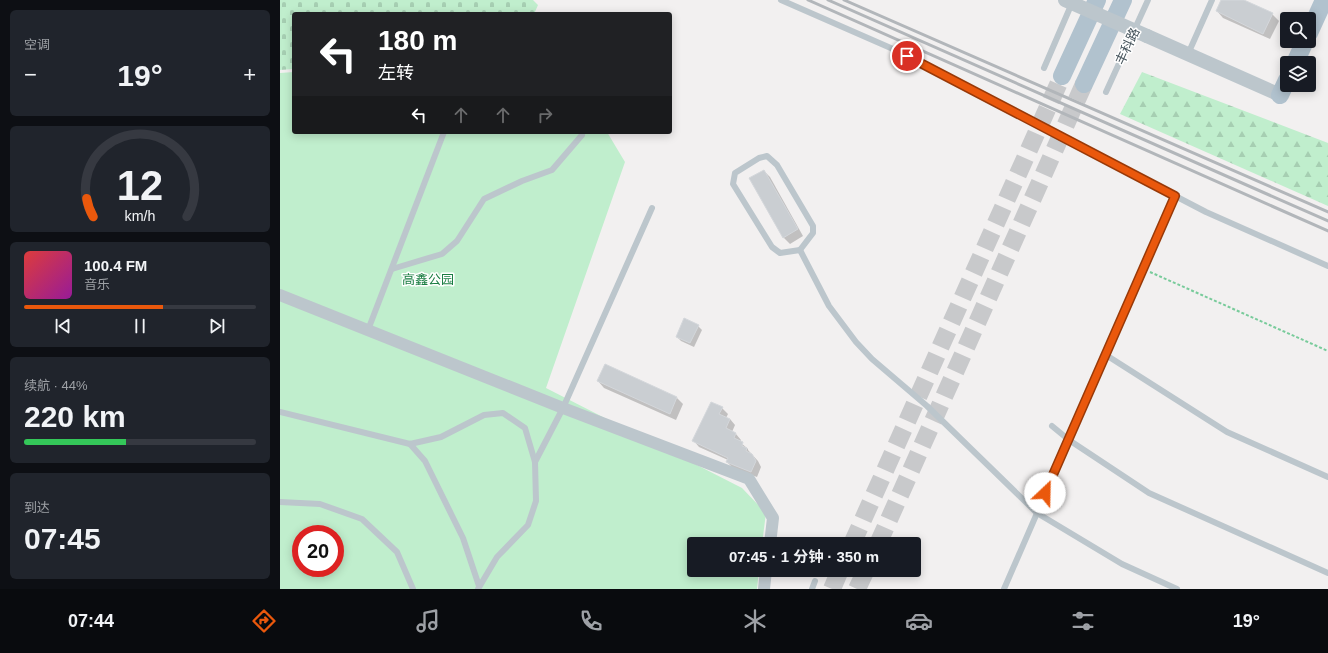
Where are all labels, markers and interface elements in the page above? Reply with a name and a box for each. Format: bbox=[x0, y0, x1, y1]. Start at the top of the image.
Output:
map controls bbox=[1280, 12, 1316, 92]
button: search bbox=[1280, 12, 1316, 48]
text: 180 m bbox=[378, 25, 457, 56]
street label: 丰科路 bbox=[1112, 25, 1142, 67]
icon: left bbox=[312, 28, 364, 80]
text: 空调 bbox=[24, 37, 50, 52]
pin bbox=[890, 39, 924, 73]
icon: arrive bbox=[896, 45, 918, 67]
button: layers bbox=[1280, 56, 1316, 92]
text: 19° bbox=[117, 59, 163, 92]
text: − bbox=[24, 62, 37, 87]
text: + bbox=[243, 62, 256, 87]
text: 左转 bbox=[378, 63, 414, 83]
icon: left bbox=[408, 104, 430, 126]
icon: ahead bbox=[450, 104, 472, 126]
icon: ahead bbox=[492, 104, 514, 126]
icon: right bbox=[534, 104, 556, 126]
text: 12 bbox=[117, 161, 163, 208]
text: km/h bbox=[125, 207, 156, 223]
text: 100.4 FM bbox=[84, 257, 147, 274]
park label: 高鑫公园 bbox=[402, 272, 454, 287]
text: 音乐 bbox=[84, 277, 110, 292]
icon: previous bbox=[52, 315, 74, 337]
icon: pause bbox=[129, 315, 151, 337]
icon: next bbox=[206, 315, 228, 337]
text: 续航 · 44% bbox=[24, 378, 88, 393]
text: 220 km bbox=[24, 400, 126, 433]
position arrow bbox=[1024, 472, 1066, 514]
text: 到达 bbox=[24, 500, 50, 515]
text: 07:45 bbox=[24, 522, 101, 555]
speed limit sign: 20 bbox=[292, 525, 344, 577]
text: 07:45 · 1 分钟 · 350 m bbox=[729, 548, 879, 565]
icon: directions bbox=[250, 607, 278, 635]
icon: music bbox=[414, 607, 442, 635]
icon: phone bbox=[577, 607, 605, 635]
icon: climate bbox=[741, 607, 769, 635]
icon: car bbox=[905, 607, 933, 635]
icon: filters bbox=[1069, 607, 1097, 635]
text: 07:44 bbox=[68, 611, 114, 631]
text: 19° bbox=[1233, 611, 1260, 631]

